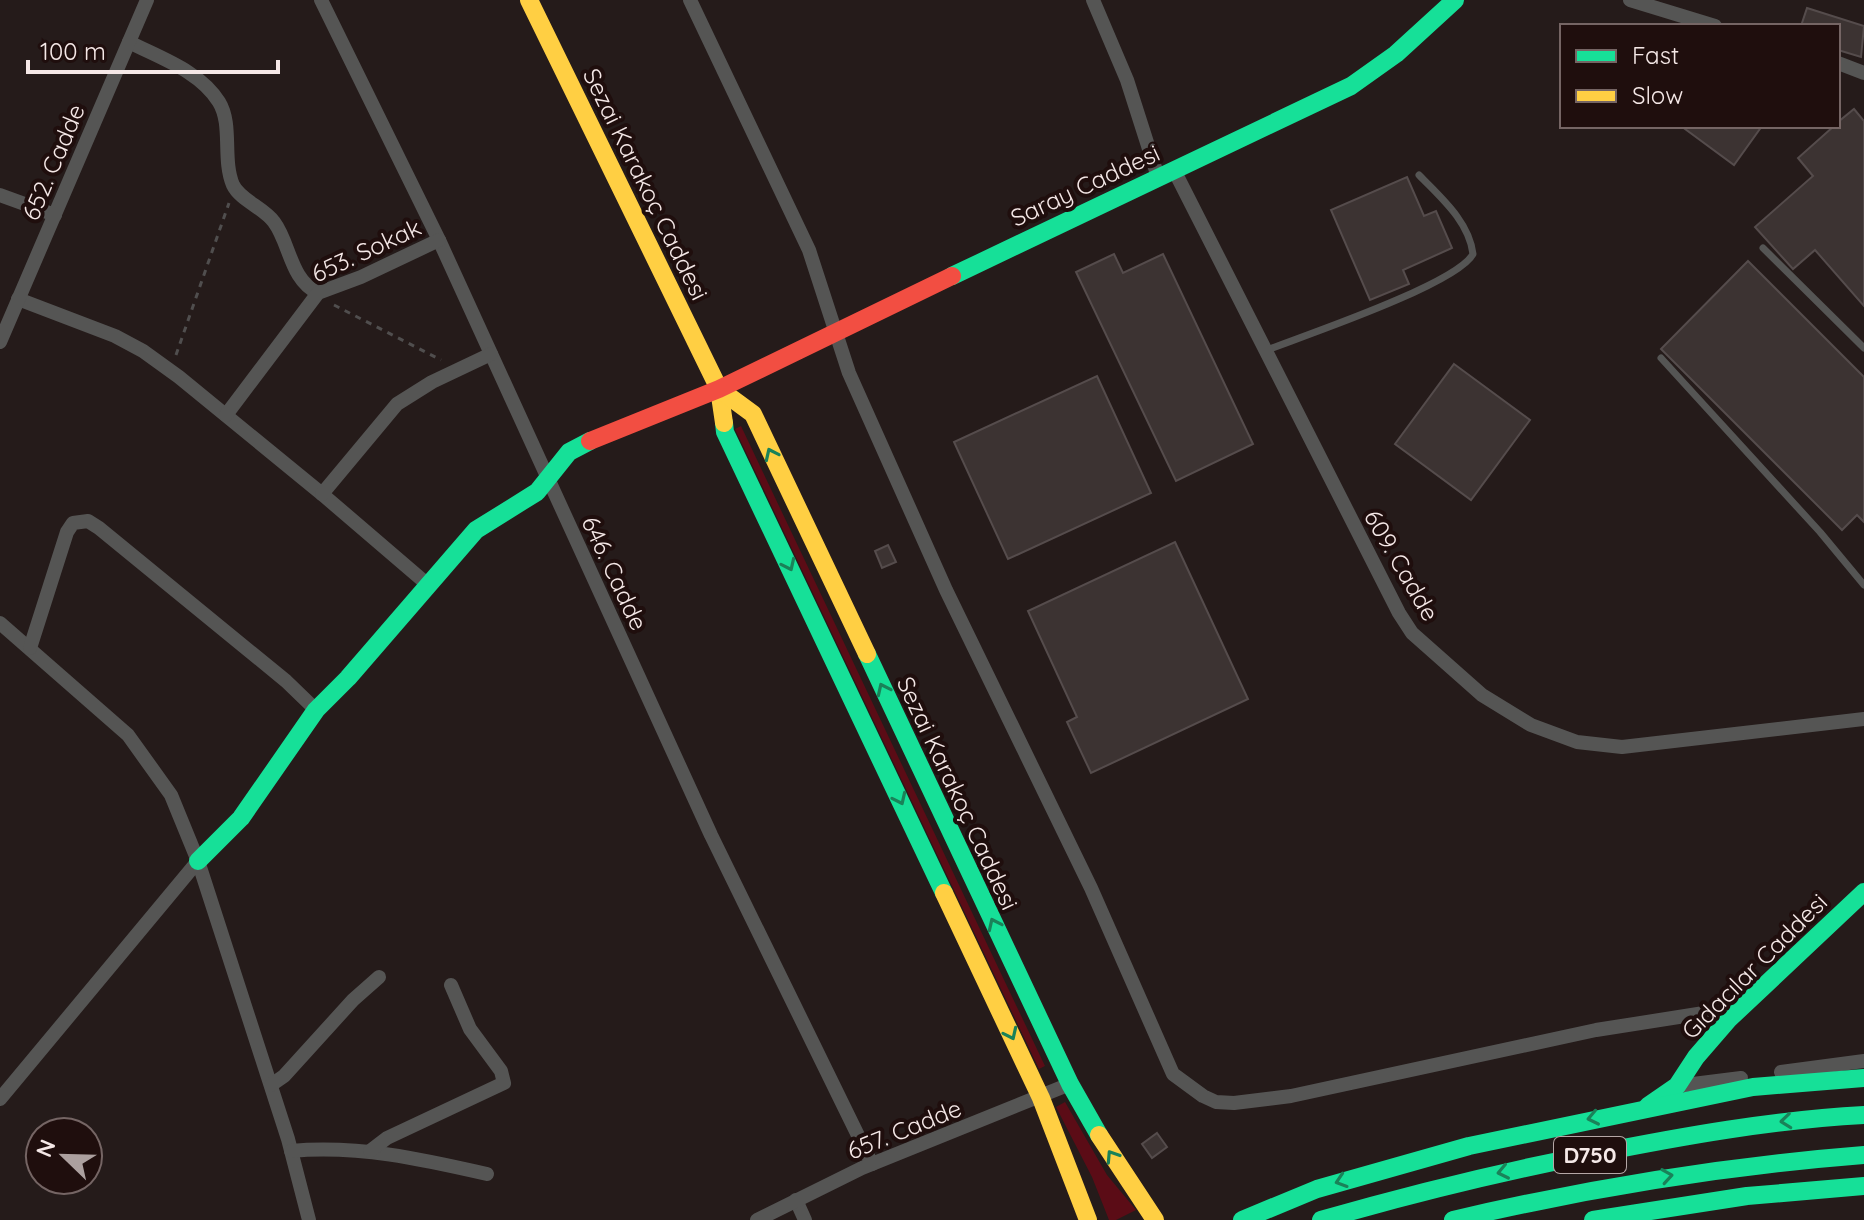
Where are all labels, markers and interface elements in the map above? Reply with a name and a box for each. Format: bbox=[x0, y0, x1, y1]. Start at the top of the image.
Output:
scale bar bbox=[28, 24, 278, 74]
legend bbox=[1560, 24, 1840, 128]
text: 100 m bbox=[40, 36, 106, 66]
text: Fast bbox=[1632, 40, 1679, 70]
street label: Sezai Karakoç Caddesi bbox=[577, 63, 715, 305]
text: Slow bbox=[1632, 80, 1683, 110]
street label: 652. Cadde bbox=[15, 99, 91, 225]
street label: Saray Caddesi bbox=[1006, 137, 1164, 233]
street label: 653. Sokak bbox=[306, 212, 426, 288]
one-way arrow bbox=[765, 448, 781, 463]
street label: 609. Cadde bbox=[1358, 504, 1446, 626]
street label: 646. Cadde bbox=[576, 511, 654, 635]
one-way arrow bbox=[779, 556, 795, 571]
street label: Sezai Karakoç Caddesi bbox=[891, 672, 1025, 914]
one-way arrow bbox=[877, 683, 893, 698]
one-way arrow bbox=[890, 791, 906, 806]
street label: Gıdacılar Caddesi bbox=[1675, 887, 1833, 1045]
one-way arrow bbox=[988, 918, 1004, 933]
one-way arrow bbox=[1002, 1026, 1018, 1041]
street label: 657. Cadde bbox=[842, 1093, 966, 1165]
one-way arrow bbox=[1587, 1109, 1601, 1126]
one-way arrow bbox=[1779, 1113, 1792, 1130]
north arrow bbox=[24, 1116, 104, 1196]
text: N bbox=[30, 1135, 62, 1161]
road number: D750 bbox=[1554, 1137, 1626, 1173]
one-way arrow bbox=[1107, 1150, 1122, 1164]
one-way arrow bbox=[1497, 1163, 1510, 1180]
one-way arrow bbox=[1660, 1168, 1673, 1185]
one-way arrow bbox=[1335, 1172, 1349, 1188]

